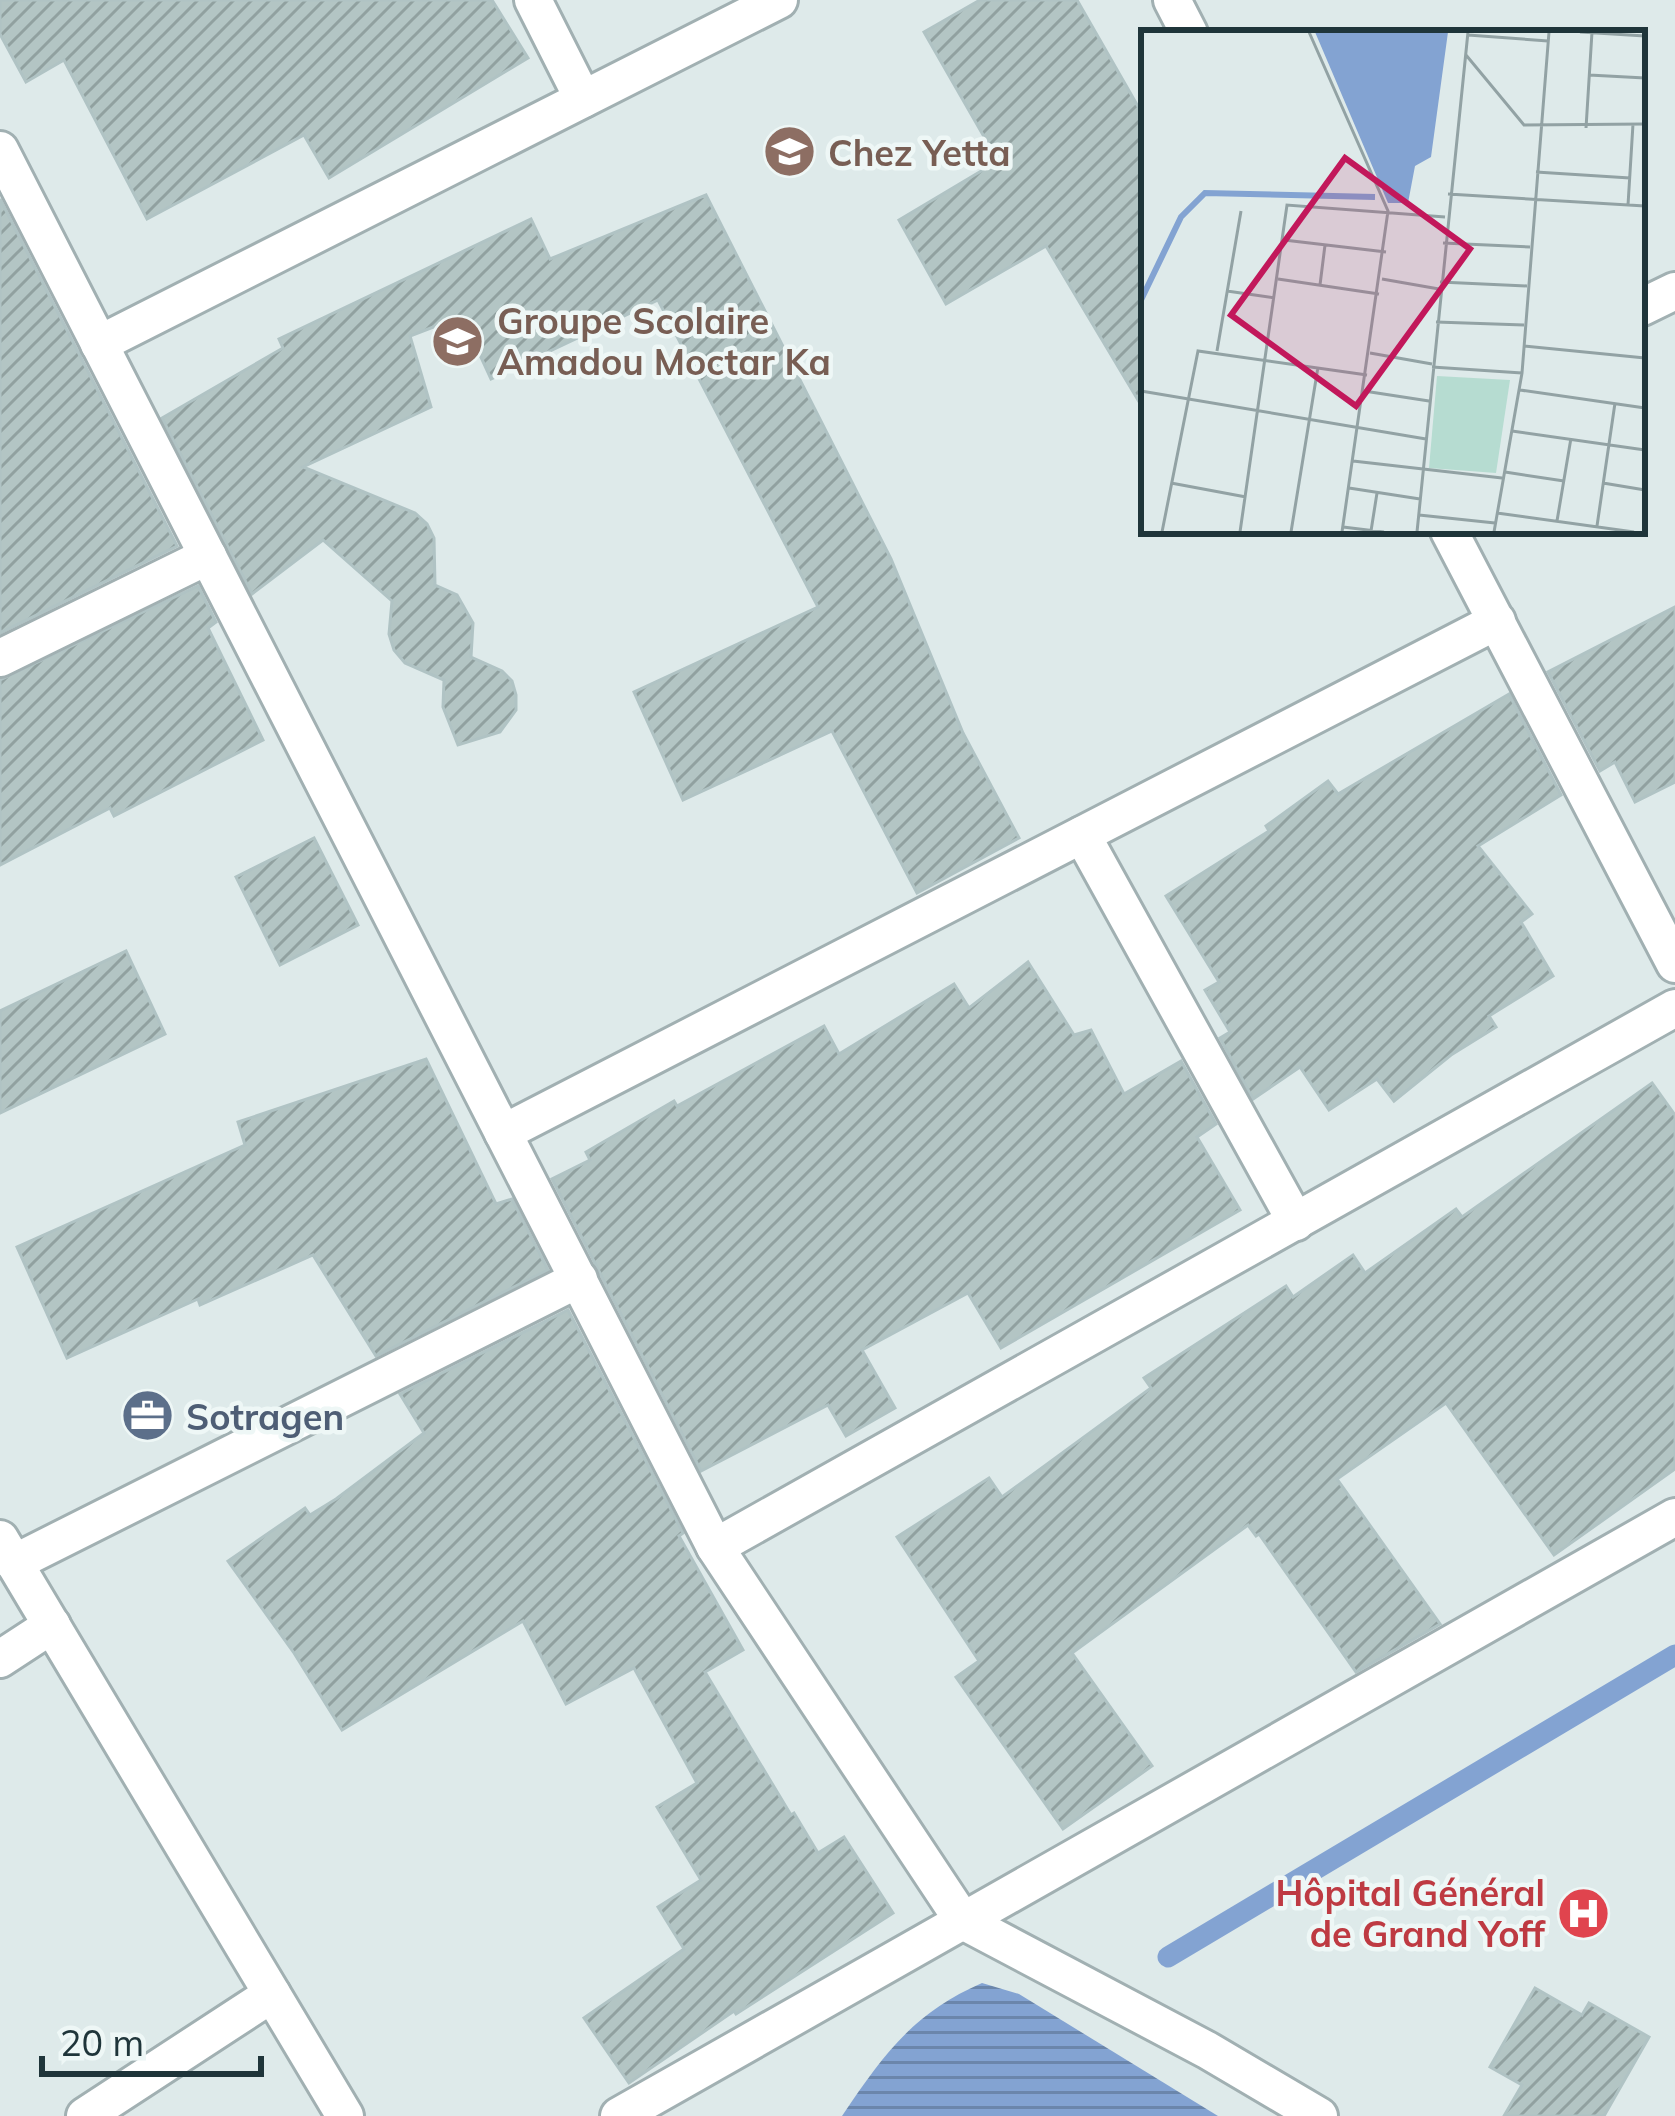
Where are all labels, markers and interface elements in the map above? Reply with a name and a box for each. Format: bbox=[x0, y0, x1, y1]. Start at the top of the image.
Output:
inset map bbox=[1141, 30, 1645, 534]
school or university icon: Chez Yetta bbox=[761, 124, 817, 180]
place label: Chez Yetta bbox=[828, 130, 1011, 175]
place label: Groupe Scolaire Amadou Moctar Ka bbox=[497, 298, 831, 384]
school or university icon: Groupe Scolaire Amadou Moctar Ka bbox=[430, 313, 486, 369]
office icon: Sotragen bbox=[119, 1388, 175, 1444]
place label: Sotragen bbox=[186, 1394, 344, 1439]
place label: Hôpital Général de Grand Yoff bbox=[1275, 1870, 1546, 1956]
hospital icon: Hôpital Général de Grand Yoff bbox=[1556, 1885, 1612, 1941]
scale bar bbox=[42, 2002, 261, 2076]
text: 20 m bbox=[60, 2020, 144, 2065]

